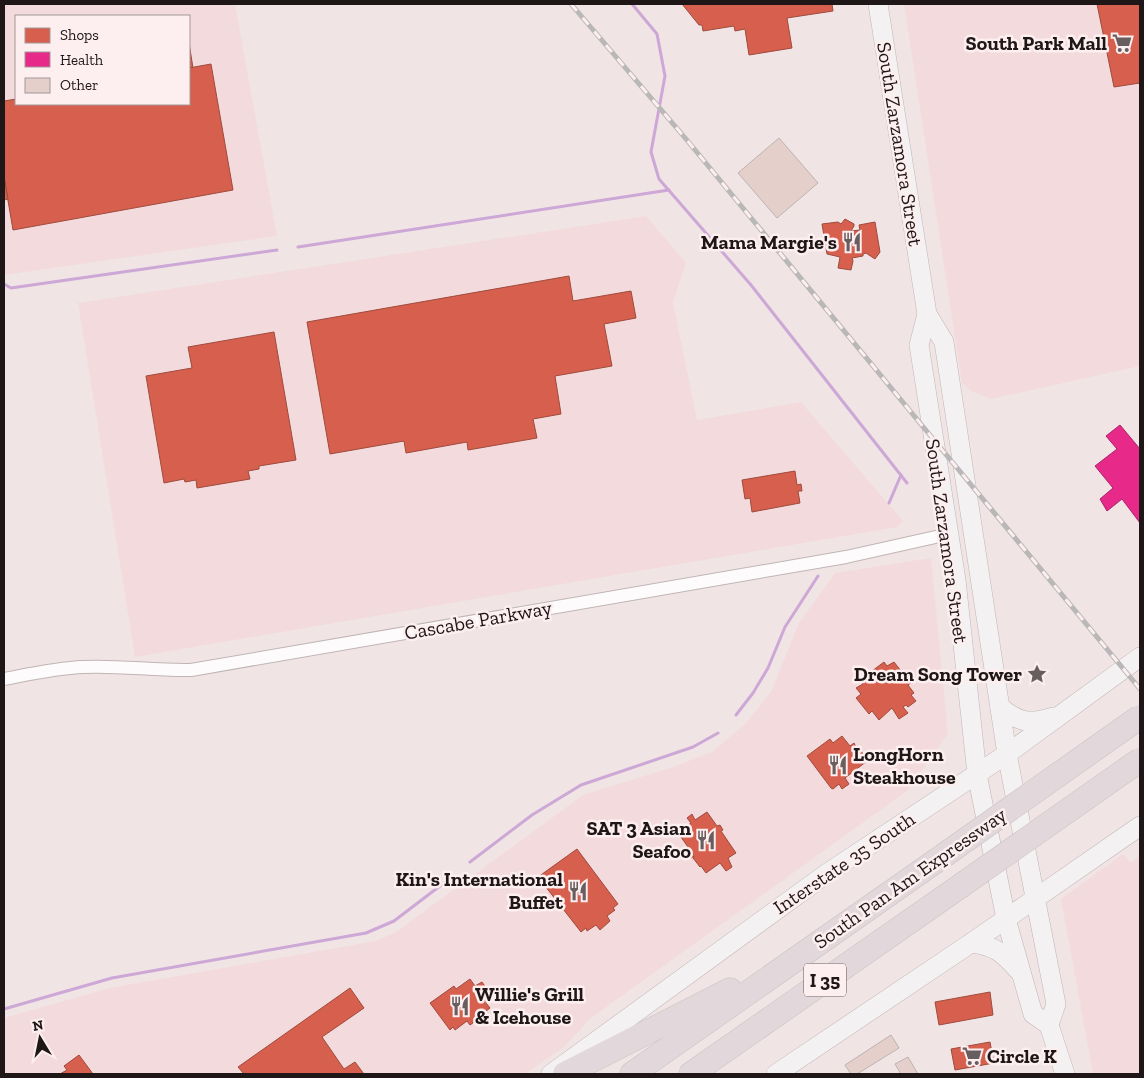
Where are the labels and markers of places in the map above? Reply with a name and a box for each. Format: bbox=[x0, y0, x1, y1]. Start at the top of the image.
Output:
place label: South Park Mall bbox=[966, 31, 1107, 55]
supermarket icon: South Park Mall bbox=[1111, 32, 1133, 54]
place label: Mama Margie's bbox=[701, 230, 837, 254]
restaurant icon: Mama Margie's bbox=[841, 231, 863, 253]
place label: Dream Song Tower bbox=[854, 662, 1022, 686]
place icon: Dream Song Tower bbox=[1026, 663, 1048, 685]
place label: LongHorn Steakhouse bbox=[853, 742, 956, 789]
restaurant icon: LongHorn Steakhouse bbox=[827, 754, 849, 776]
place label: SAT 3 Asian Seafoo bbox=[586, 816, 692, 863]
restaurant icon: SAT 3 Asian Seafoo bbox=[695, 829, 717, 851]
place label: Kin's International Buffet bbox=[396, 867, 564, 914]
restaurant icon: Kin's International Buffet bbox=[567, 880, 589, 902]
place label: Willie's Grill & Icehouse bbox=[475, 982, 584, 1029]
restaurant icon: Willie's Grill & Icehouse bbox=[449, 995, 471, 1017]
place label: Circle K bbox=[987, 1044, 1057, 1068]
supermarket icon: Circle K bbox=[961, 1045, 983, 1067]

